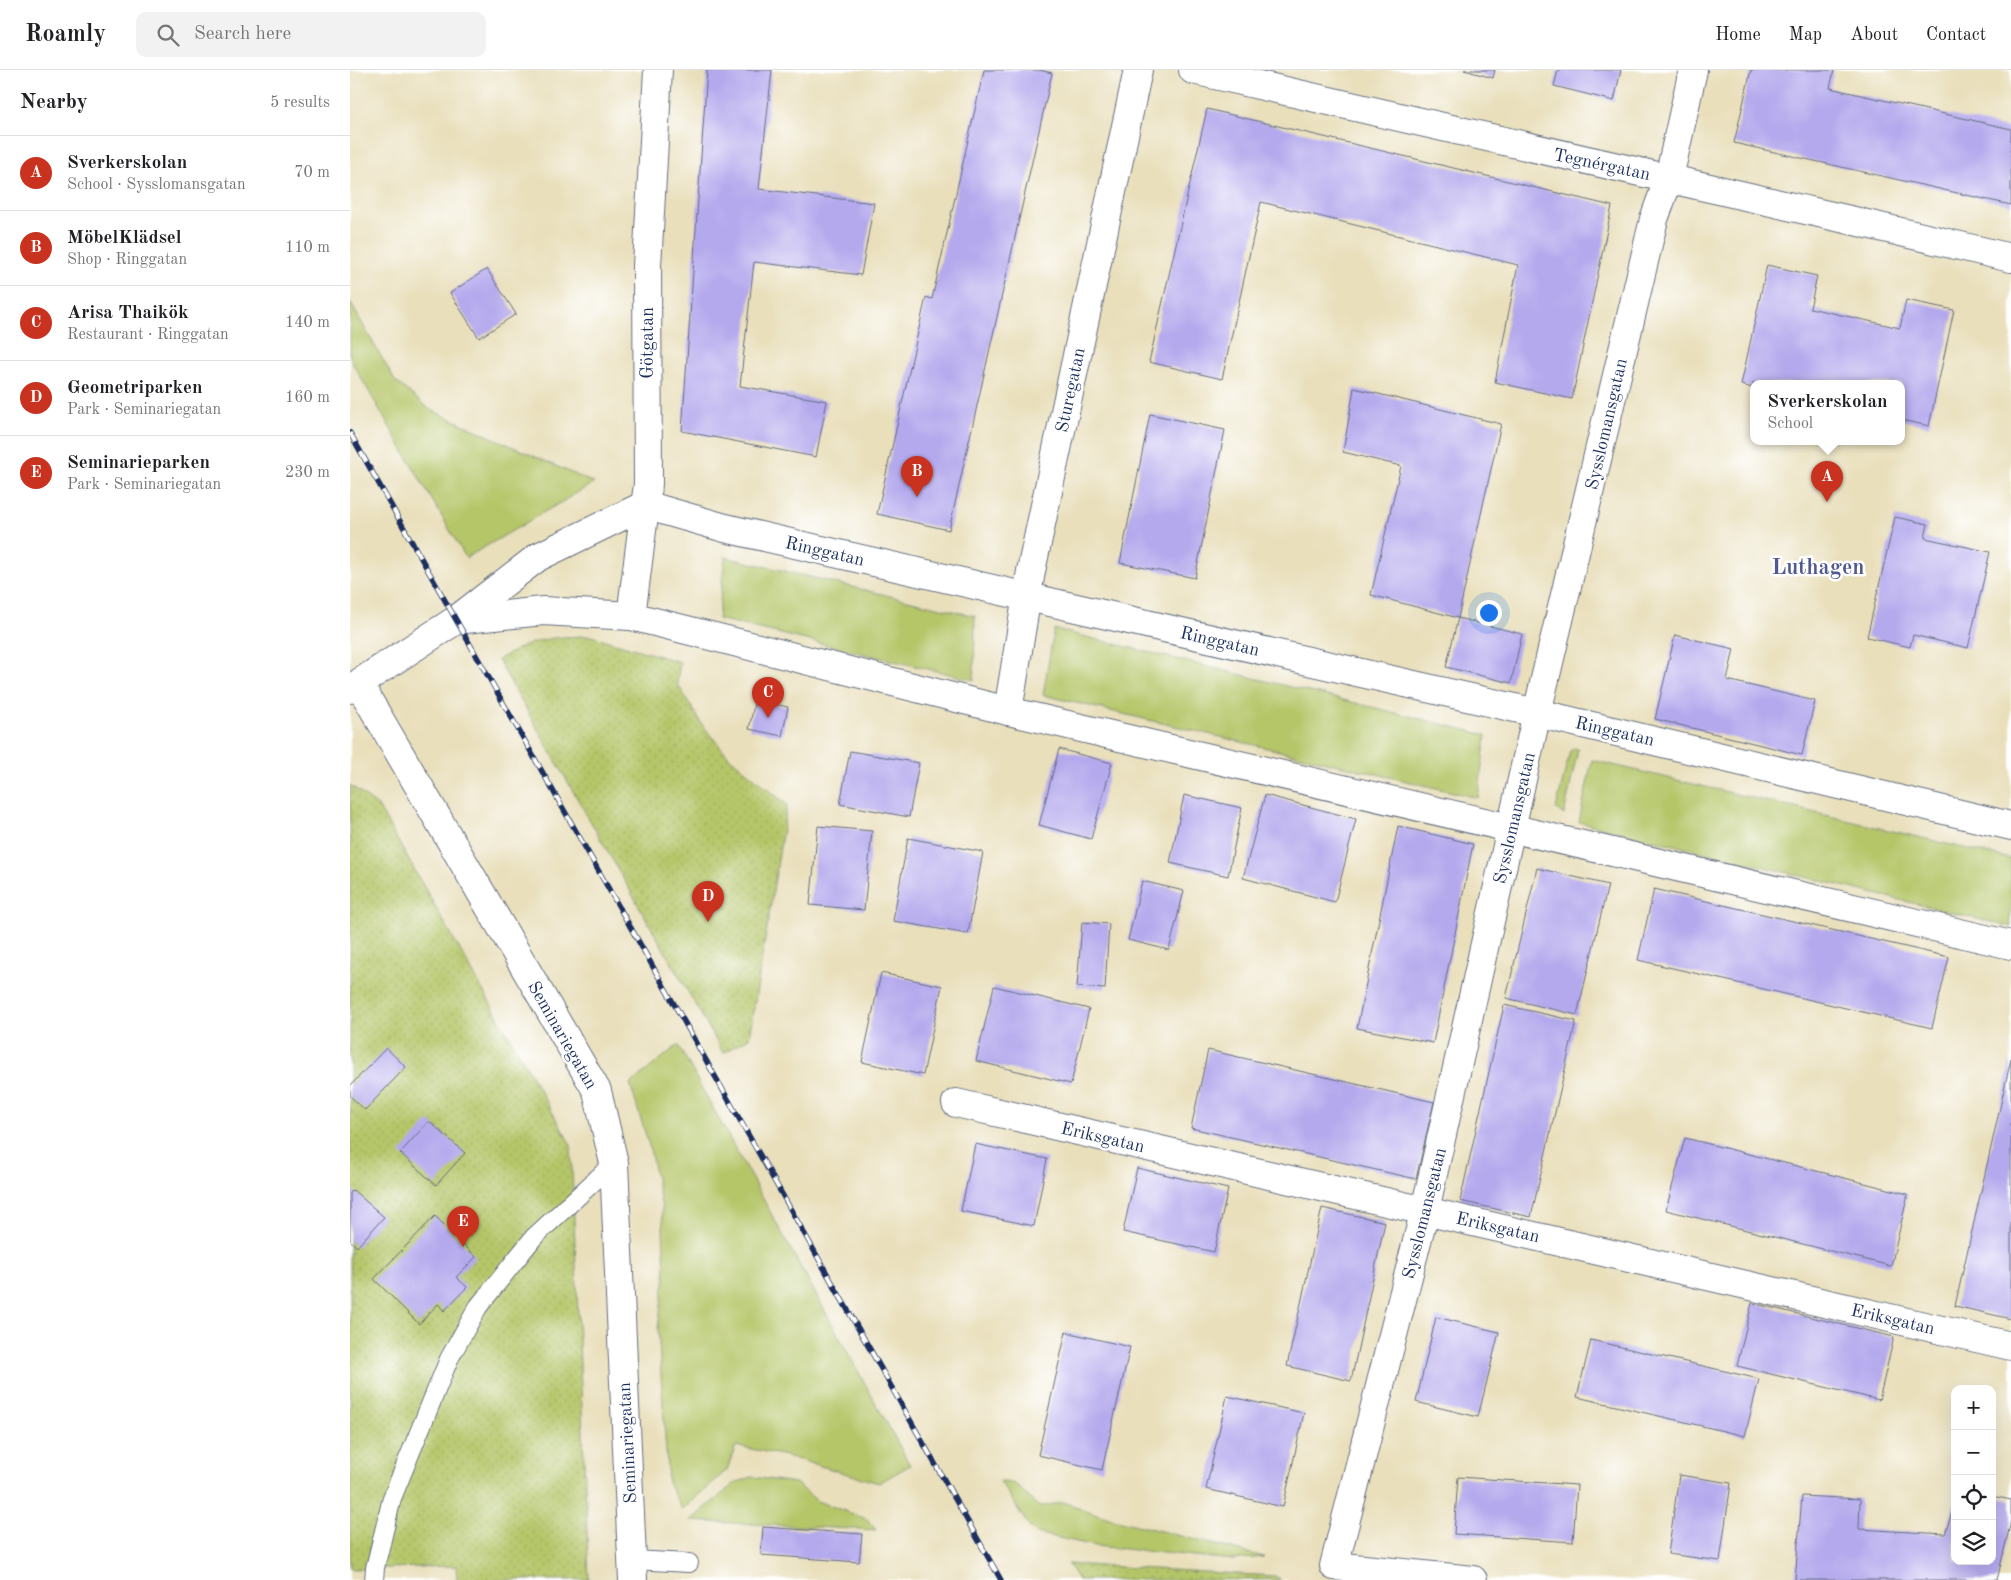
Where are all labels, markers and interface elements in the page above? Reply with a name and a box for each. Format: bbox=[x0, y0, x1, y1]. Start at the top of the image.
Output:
search box bbox=[136, 12, 486, 57]
icon: search bbox=[154, 21, 182, 49]
text: Roamly bbox=[25, 23, 106, 47]
text: Search here bbox=[194, 25, 291, 44]
text: Home bbox=[1715, 26, 1761, 44]
text: Map bbox=[1789, 26, 1822, 44]
text: About bbox=[1850, 26, 1898, 44]
text: Contact bbox=[1926, 26, 1986, 44]
text: Nearby bbox=[20, 92, 88, 113]
text: 5 results bbox=[270, 95, 330, 111]
street label: Tegnérgatan bbox=[1552, 146, 1652, 184]
text: Sverkerskolan bbox=[67, 154, 187, 173]
text: A bbox=[30, 165, 42, 181]
text: 70 m bbox=[294, 165, 330, 181]
text: School · Sysslomansgatan bbox=[67, 177, 246, 193]
text: MöbelKlädsel bbox=[67, 229, 182, 248]
text: B bbox=[30, 240, 42, 256]
text: 110 m bbox=[285, 240, 330, 256]
text: Shop · Ringgatan bbox=[67, 252, 187, 268]
text: Arisa Thaikök bbox=[67, 304, 189, 323]
street label: Götgatan bbox=[639, 307, 657, 379]
text: C bbox=[31, 315, 41, 331]
text: 140 m bbox=[285, 315, 330, 331]
text: Restaurant · Ringgatan bbox=[67, 327, 229, 343]
street label: Sturegatan bbox=[1053, 346, 1089, 434]
street label: Sysslomansgatan bbox=[1583, 356, 1631, 492]
text: Geometriparken bbox=[67, 379, 203, 398]
popup bbox=[1750, 380, 1905, 445]
text: D bbox=[30, 390, 42, 406]
text: 160 m bbox=[285, 390, 330, 406]
text: Sverkerskolan bbox=[1767, 393, 1888, 412]
text: Park · Seminariegatan bbox=[67, 402, 221, 418]
text: School bbox=[1767, 416, 1813, 432]
text: Seminarieparken bbox=[67, 454, 210, 473]
pin: B bbox=[901, 456, 933, 497]
pin: A bbox=[1811, 461, 1843, 502]
text: E bbox=[30, 465, 42, 481]
text: 230 m bbox=[285, 465, 330, 481]
text: Park · Seminariegatan bbox=[67, 477, 221, 493]
street label: Ringgatan bbox=[783, 534, 866, 570]
district label: Luthagen bbox=[1771, 557, 1865, 579]
your location bbox=[1476, 600, 1502, 626]
street label: Ringgatan bbox=[1178, 624, 1261, 660]
pin: C bbox=[752, 677, 784, 718]
street label: Ringgatan bbox=[1573, 714, 1656, 750]
street label: Sysslomansgatan bbox=[1491, 750, 1539, 886]
pin: D bbox=[692, 881, 724, 922]
street label: Seminariegatan bbox=[524, 978, 600, 1093]
street label: Eriksgatan bbox=[1059, 1120, 1147, 1156]
street label: Sysslomansgatan bbox=[1400, 1146, 1450, 1281]
pin: E bbox=[447, 1206, 479, 1247]
street label: Eriksgatan bbox=[1454, 1210, 1542, 1246]
street label: Eriksgatan bbox=[1849, 1302, 1937, 1338]
street label: Seminariegatan bbox=[616, 1382, 640, 1504]
map controls bbox=[1951, 1385, 1996, 1565]
button: + bbox=[1951, 1385, 1996, 1430]
button: − bbox=[1951, 1430, 1996, 1475]
button: locate bbox=[1951, 1475, 1996, 1520]
button: layers bbox=[1951, 1520, 1996, 1565]

